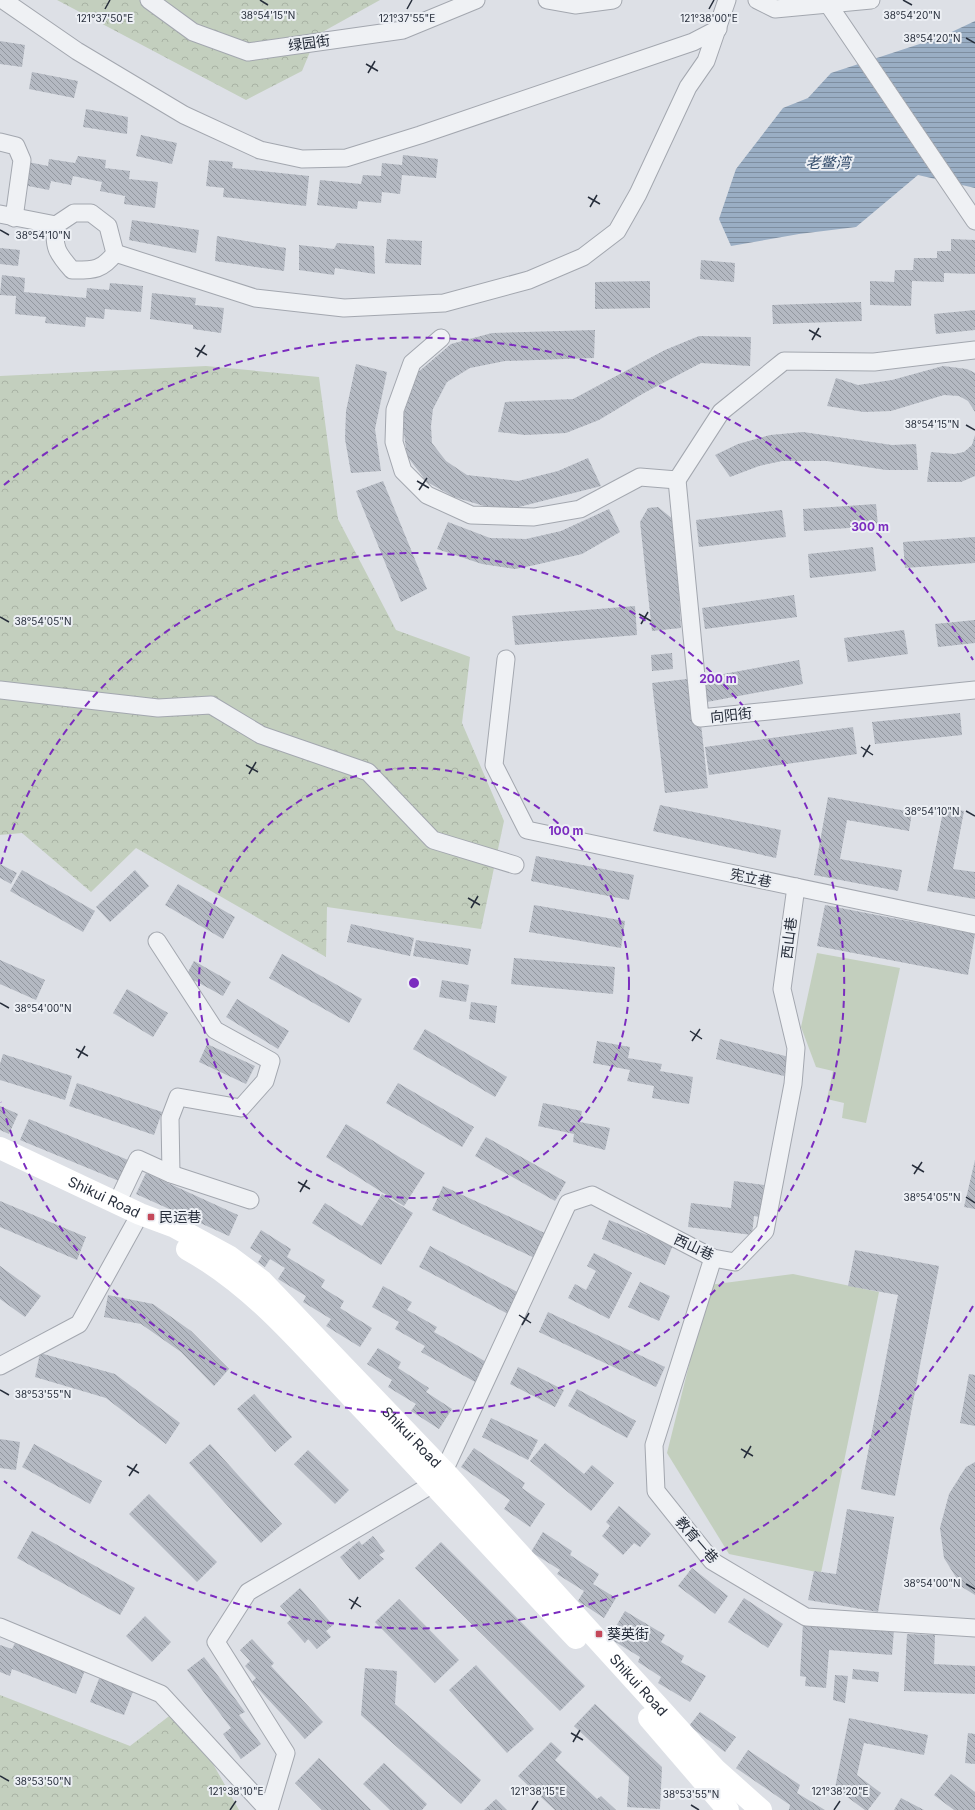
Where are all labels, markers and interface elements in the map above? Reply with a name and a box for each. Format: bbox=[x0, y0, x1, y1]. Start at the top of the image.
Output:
text: 38°54'15"N bbox=[241, 9, 295, 21]
text: 38°54'20"N bbox=[884, 9, 940, 21]
text: 121°37'50"E bbox=[77, 12, 133, 24]
text: 121°37'55"E bbox=[379, 12, 435, 24]
text: 121°38'00"E bbox=[680, 12, 738, 24]
street label: 绿园街 bbox=[287, 31, 331, 54]
text: 38°54'20"N bbox=[904, 32, 960, 44]
water label: 老鳖湾 bbox=[805, 153, 853, 172]
text: 38°54'10"N bbox=[16, 229, 70, 241]
text: 38°54'15"N bbox=[905, 418, 959, 430]
text: 300 m bbox=[851, 519, 889, 534]
text: 38°54'05"N bbox=[15, 615, 71, 627]
text: 200 m bbox=[699, 671, 737, 686]
street label: 向阳街 bbox=[709, 704, 753, 725]
text: 38°54'10"N bbox=[905, 805, 959, 817]
text: 100 m bbox=[548, 823, 584, 838]
street label: 宪立巷 bbox=[729, 865, 773, 890]
street label: 西山巷 bbox=[778, 916, 799, 960]
centre of rings bbox=[407, 976, 421, 990]
text: 38°54'00"N bbox=[14, 1002, 72, 1014]
street label: Shikui Road bbox=[65, 1172, 143, 1221]
text: 38°54'05"N bbox=[904, 1191, 960, 1203]
place label: 民运巷 bbox=[159, 1208, 201, 1225]
marker: 民运巷 bbox=[146, 1212, 156, 1222]
street label: 西山巷 bbox=[672, 1230, 717, 1263]
text: 38°53'55"N bbox=[15, 1388, 71, 1400]
street label: Shikui Road bbox=[379, 1403, 445, 1471]
street label: 教育一巷 bbox=[673, 1513, 722, 1566]
text: 38°54'00"N bbox=[903, 1577, 961, 1589]
place label: 葵英街 bbox=[607, 1625, 649, 1642]
marker: 葵英街 bbox=[594, 1629, 604, 1639]
street label: Shikui Road bbox=[606, 1650, 671, 1719]
text: 38°53'50"N bbox=[15, 1775, 71, 1787]
text: 121°38'10"E bbox=[208, 1785, 264, 1797]
text: 121°38'15"E bbox=[511, 1785, 565, 1797]
text: 121°38'20"E bbox=[811, 1785, 869, 1797]
text: 38°53'55"N bbox=[663, 1788, 719, 1800]

